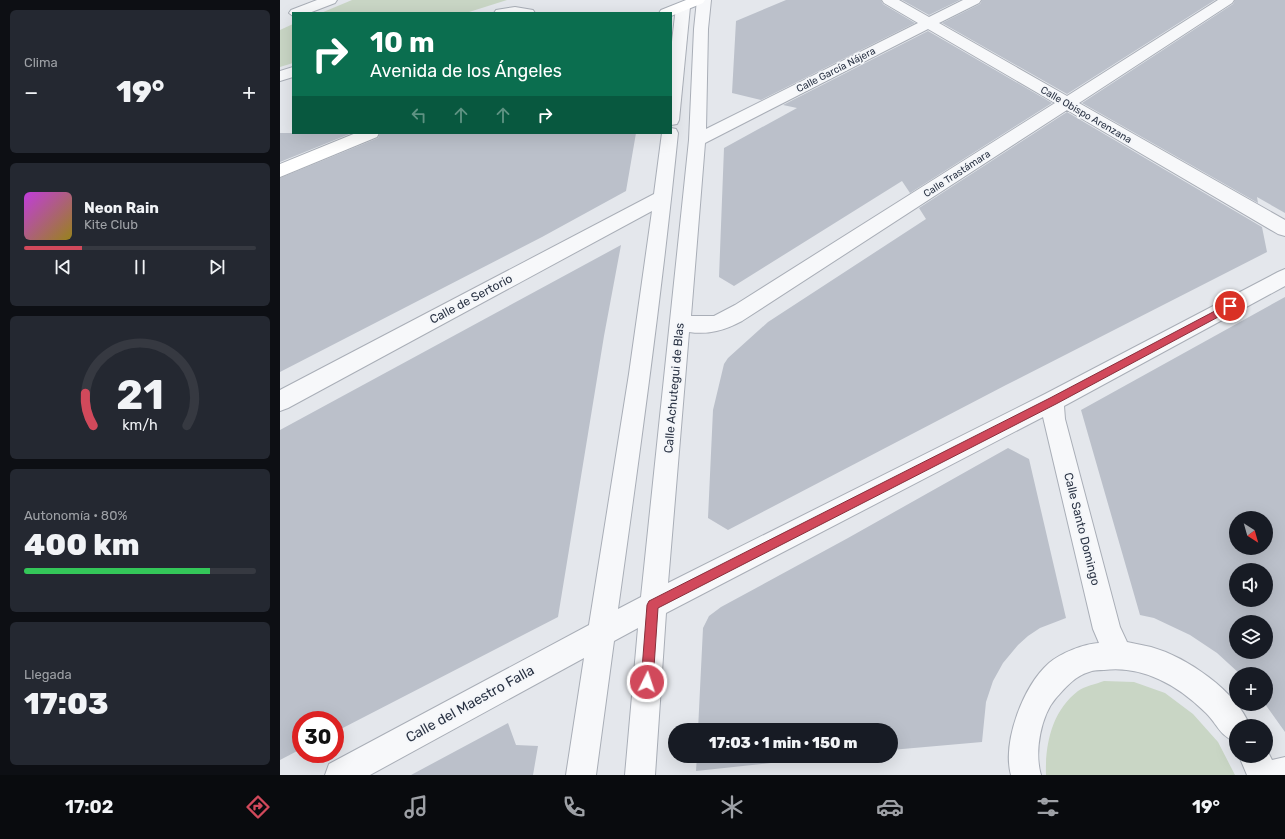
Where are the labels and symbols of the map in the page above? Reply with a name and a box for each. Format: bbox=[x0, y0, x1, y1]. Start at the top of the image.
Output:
street label: Calle García Nájera bbox=[795, 45, 877, 95]
street label: Calle Obispo Arenzana bbox=[1038, 84, 1134, 146]
street label: Calle Trastámara bbox=[921, 148, 993, 200]
street label: Calle de Sertorio bbox=[427, 271, 515, 327]
pin bbox=[1213, 289, 1247, 323]
street label: Calle Achutegui de Blas bbox=[661, 322, 687, 454]
street label: Calle Santo Domingo bbox=[1061, 471, 1103, 587]
north arrow bbox=[1229, 511, 1273, 555]
position arrow bbox=[626, 661, 668, 703]
street label: Calle del Maestro Falla bbox=[403, 662, 537, 746]
speed limit sign: 30 bbox=[292, 711, 344, 763]

